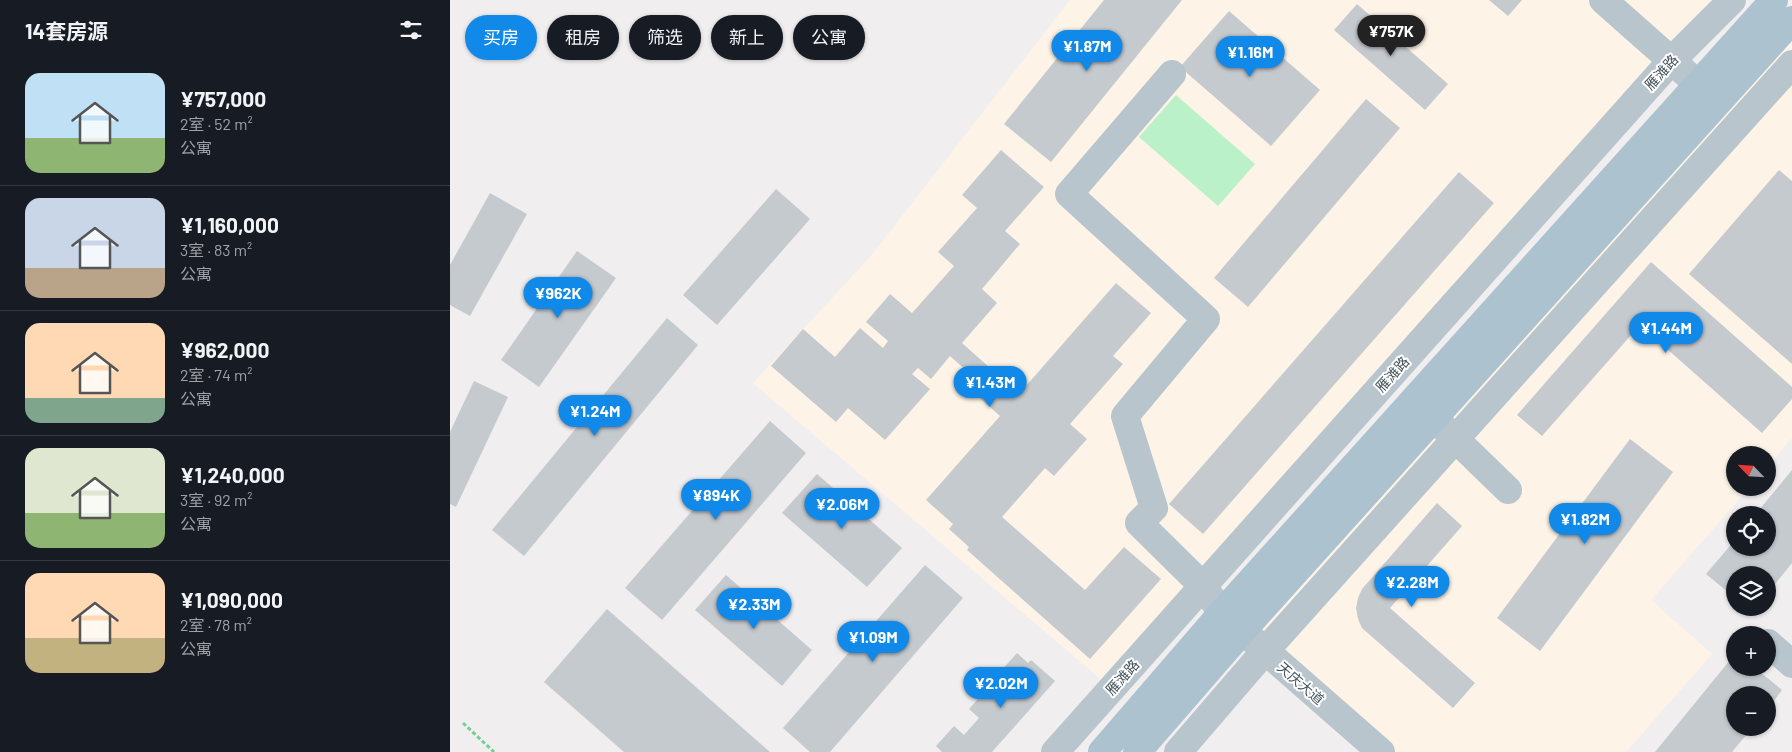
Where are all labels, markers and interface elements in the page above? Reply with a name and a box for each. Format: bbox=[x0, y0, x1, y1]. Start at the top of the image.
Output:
chip: 买房 bbox=[465, 15, 537, 60]
chip: 租房 bbox=[547, 15, 619, 60]
chip: 筛选 bbox=[629, 15, 701, 60]
chip: 新上 bbox=[711, 15, 783, 60]
chip: 公寓 bbox=[793, 15, 865, 60]
pin: ¥757K bbox=[1356, 15, 1426, 57]
icon: filters bbox=[397, 16, 425, 44]
text: 14套房源 bbox=[25, 18, 108, 43]
text: ¥757K bbox=[1368, 21, 1414, 40]
pin: ¥1.87M bbox=[1046, 30, 1128, 72]
text: ¥1.87M bbox=[1063, 36, 1112, 55]
pin: ¥1.16M bbox=[1209, 36, 1291, 78]
text: ¥1.16M bbox=[1227, 42, 1273, 61]
street label: 雁滩路 bbox=[1641, 51, 1681, 93]
text: ¥757,000 bbox=[180, 86, 266, 111]
icon: home bbox=[65, 93, 125, 153]
text: 2室 · 52 m² bbox=[180, 114, 253, 133]
text: 公寓 bbox=[180, 138, 212, 157]
text: ¥1,160,000 bbox=[180, 212, 279, 237]
icon: home bbox=[65, 218, 125, 278]
text: 3室 · 83 m² bbox=[180, 240, 252, 259]
text: 公寓 bbox=[180, 264, 212, 283]
pin: ¥962K bbox=[523, 276, 593, 319]
text: ¥962K bbox=[534, 283, 582, 302]
pin: ¥1.44M bbox=[1625, 312, 1707, 354]
text: ¥1.44M bbox=[1640, 318, 1692, 337]
text: ¥962,000 bbox=[180, 337, 270, 362]
icon: home bbox=[65, 343, 125, 403]
street label: 雁滩路 bbox=[1372, 353, 1412, 395]
text: 2室 · 74 m² bbox=[180, 365, 252, 384]
pin: ¥1.43M bbox=[949, 366, 1031, 408]
text: ¥1.43M bbox=[965, 372, 1015, 391]
text: 公寓 bbox=[180, 389, 212, 408]
pin: ¥1.24M bbox=[554, 394, 636, 437]
text: ¥1.24M bbox=[569, 401, 621, 420]
north arrow bbox=[1726, 446, 1776, 496]
map controls bbox=[1726, 446, 1776, 736]
text: ¥1,240,000 bbox=[180, 462, 285, 487]
icon: home bbox=[65, 468, 125, 528]
pin: ¥894K bbox=[681, 478, 751, 521]
text: ¥894K bbox=[692, 485, 740, 504]
pin: ¥2.06M bbox=[801, 488, 883, 530]
text: 3室 · 92 m² bbox=[180, 490, 253, 509]
text: ¥2.06M bbox=[816, 494, 869, 513]
pin: ¥1.82M bbox=[1544, 502, 1626, 545]
button: locate bbox=[1726, 506, 1776, 556]
text: ¥1.82M bbox=[1560, 509, 1610, 528]
text: 公寓 bbox=[180, 514, 212, 533]
pin: ¥2.28M bbox=[1371, 566, 1453, 608]
button: layers bbox=[1726, 566, 1776, 616]
text: ¥2.28M bbox=[1385, 572, 1439, 591]
text: ¥1,090,000 bbox=[180, 587, 283, 612]
pin: ¥2.33M bbox=[713, 588, 795, 630]
icon: home bbox=[65, 593, 125, 653]
text: ¥2.33M bbox=[728, 594, 780, 613]
text: 2室 · 78 m² bbox=[180, 615, 252, 634]
pin: ¥1.09M bbox=[832, 620, 914, 663]
button: + bbox=[1726, 626, 1776, 676]
text: ¥1.09M bbox=[848, 627, 898, 646]
text: 公寓 bbox=[180, 639, 212, 658]
street label: 雁滩路 bbox=[1102, 656, 1142, 698]
street label: 天庆大道 bbox=[1274, 658, 1328, 708]
pin: ¥2.02M bbox=[960, 666, 1042, 709]
text: ¥2.02M bbox=[974, 673, 1028, 692]
button: − bbox=[1726, 686, 1776, 736]

